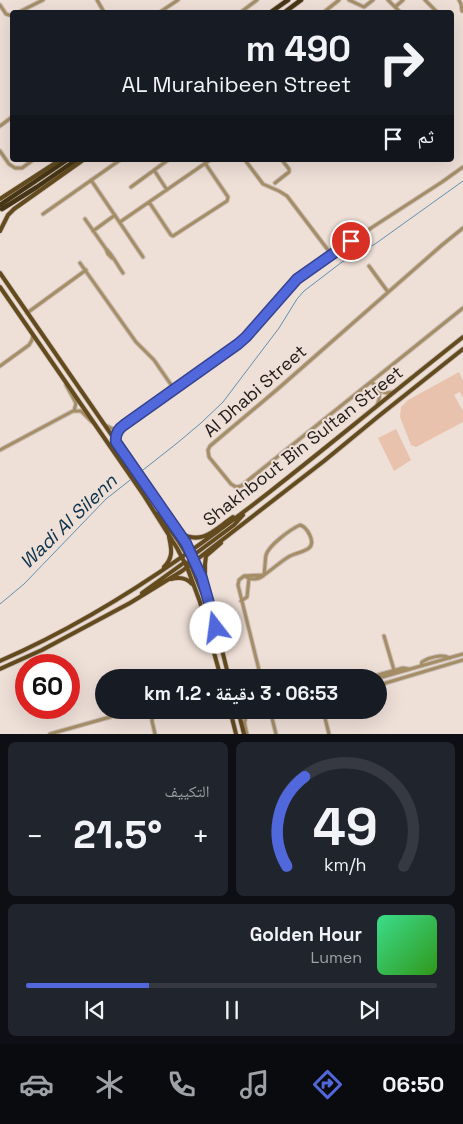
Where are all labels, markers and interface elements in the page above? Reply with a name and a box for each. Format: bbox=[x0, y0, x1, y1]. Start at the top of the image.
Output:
text: 490 m bbox=[246, 27, 351, 71]
icon: right bbox=[369, 30, 434, 95]
text: AL Murahibeen Street bbox=[122, 70, 351, 98]
text: ثم bbox=[417, 124, 434, 149]
icon: arrive bbox=[379, 125, 407, 153]
pin bbox=[330, 220, 372, 262]
icon: arrive bbox=[337, 227, 365, 255]
street label: Al Dhabi Street bbox=[198, 340, 311, 442]
street label: Shakhbout Bin Sultan Street bbox=[198, 360, 407, 531]
water label: Wadi Al Silenn bbox=[14, 468, 122, 574]
position arrow bbox=[189, 601, 241, 653]
speed limit sign: 60 bbox=[15, 654, 80, 719]
text: 06:53 · 3 دقيقة · 1.2 km bbox=[144, 681, 338, 706]
text: التكييف bbox=[165, 781, 210, 802]
text: 49 bbox=[313, 794, 378, 860]
text: 21.5° bbox=[73, 811, 162, 859]
text: − bbox=[26, 818, 43, 854]
text: + bbox=[192, 818, 209, 854]
text: km/h bbox=[324, 853, 367, 876]
text: Golden Hour bbox=[250, 922, 362, 947]
text: Lumen bbox=[311, 947, 362, 968]
icon: previous bbox=[81, 996, 109, 1024]
icon: pause bbox=[218, 996, 246, 1024]
icon: next bbox=[355, 996, 383, 1024]
icon: car bbox=[19, 1067, 54, 1102]
icon: climate bbox=[92, 1067, 127, 1102]
icon: phone bbox=[164, 1067, 199, 1102]
icon: music bbox=[237, 1067, 272, 1102]
icon: directions bbox=[310, 1067, 345, 1102]
text: 06:50 bbox=[382, 1070, 444, 1098]

